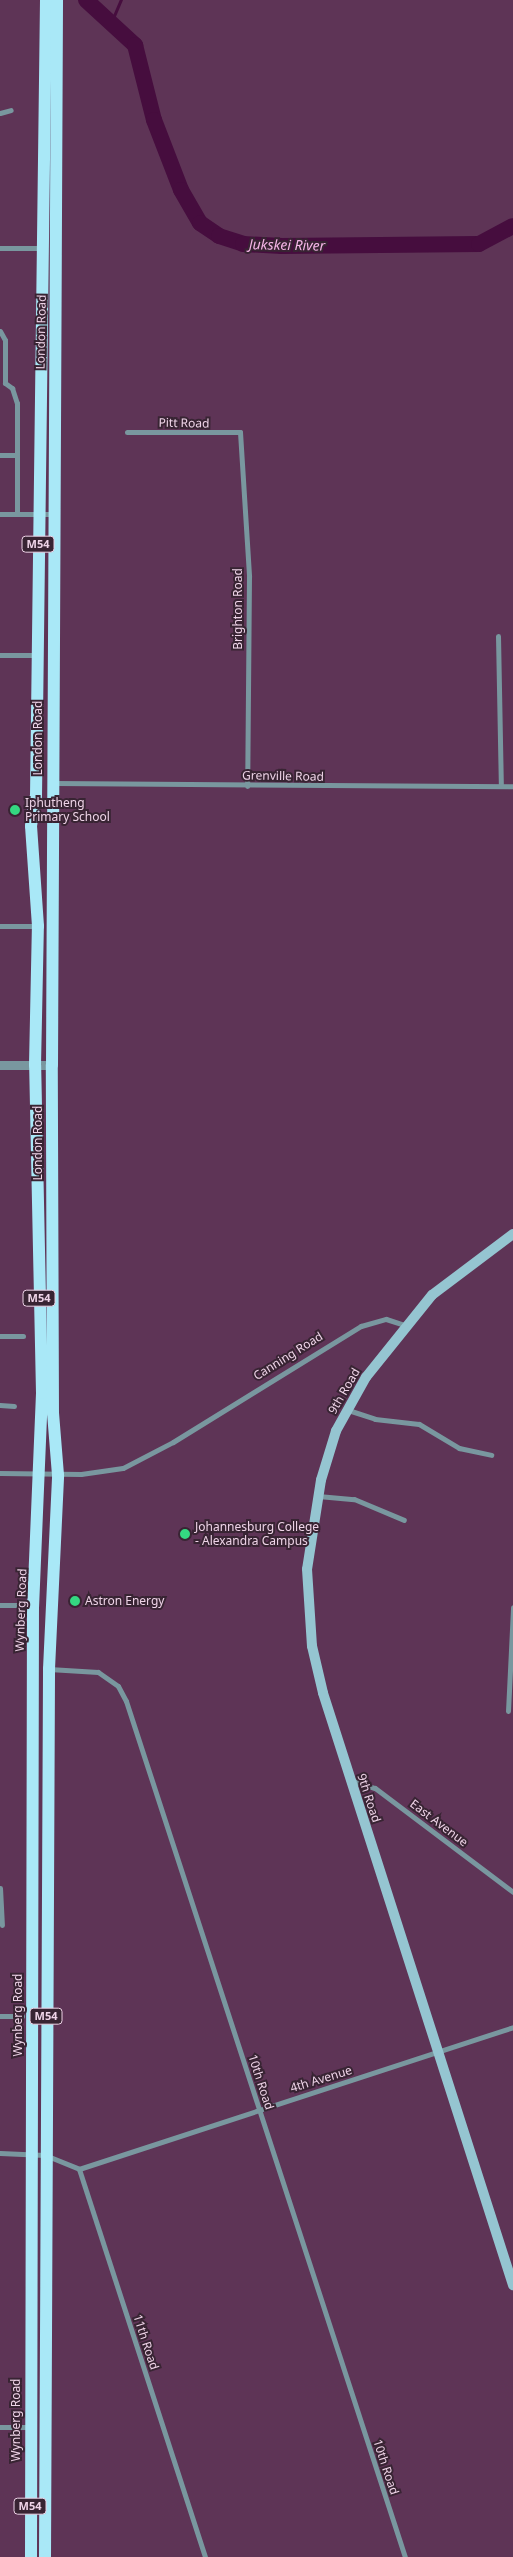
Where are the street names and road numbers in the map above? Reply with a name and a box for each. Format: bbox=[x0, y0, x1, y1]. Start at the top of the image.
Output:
street label: London Road bbox=[33, 294, 49, 370]
street label: Pitt Road bbox=[158, 415, 210, 431]
road number: M54 bbox=[20, 536, 56, 552]
street label: Brighton Road bbox=[231, 568, 245, 650]
street label: London Road bbox=[31, 701, 45, 775]
street label: Grenville Road bbox=[242, 768, 324, 784]
street label: London Road bbox=[31, 1106, 45, 1180]
road number: M54 bbox=[22, 1290, 56, 1306]
street label: Canning Road bbox=[251, 1329, 325, 1383]
street label: 9th Road bbox=[325, 1366, 363, 1416]
street label: Wynberg Road bbox=[12, 1568, 30, 1652]
street label: 9th Road bbox=[354, 1772, 384, 1824]
street label: East Avenue bbox=[407, 1797, 471, 1849]
street label: Wynberg Road bbox=[11, 1973, 25, 2057]
road number: M54 bbox=[28, 2008, 64, 2024]
street label: 10th Road bbox=[245, 2052, 277, 2112]
street label: 4th Avenue bbox=[288, 2063, 354, 2095]
street label: 11th Road bbox=[130, 2312, 162, 2372]
street label: Wynberg Road bbox=[9, 2378, 23, 2462]
street label: 10th Road bbox=[370, 2437, 402, 2497]
road number: M54 bbox=[12, 2498, 48, 2514]

